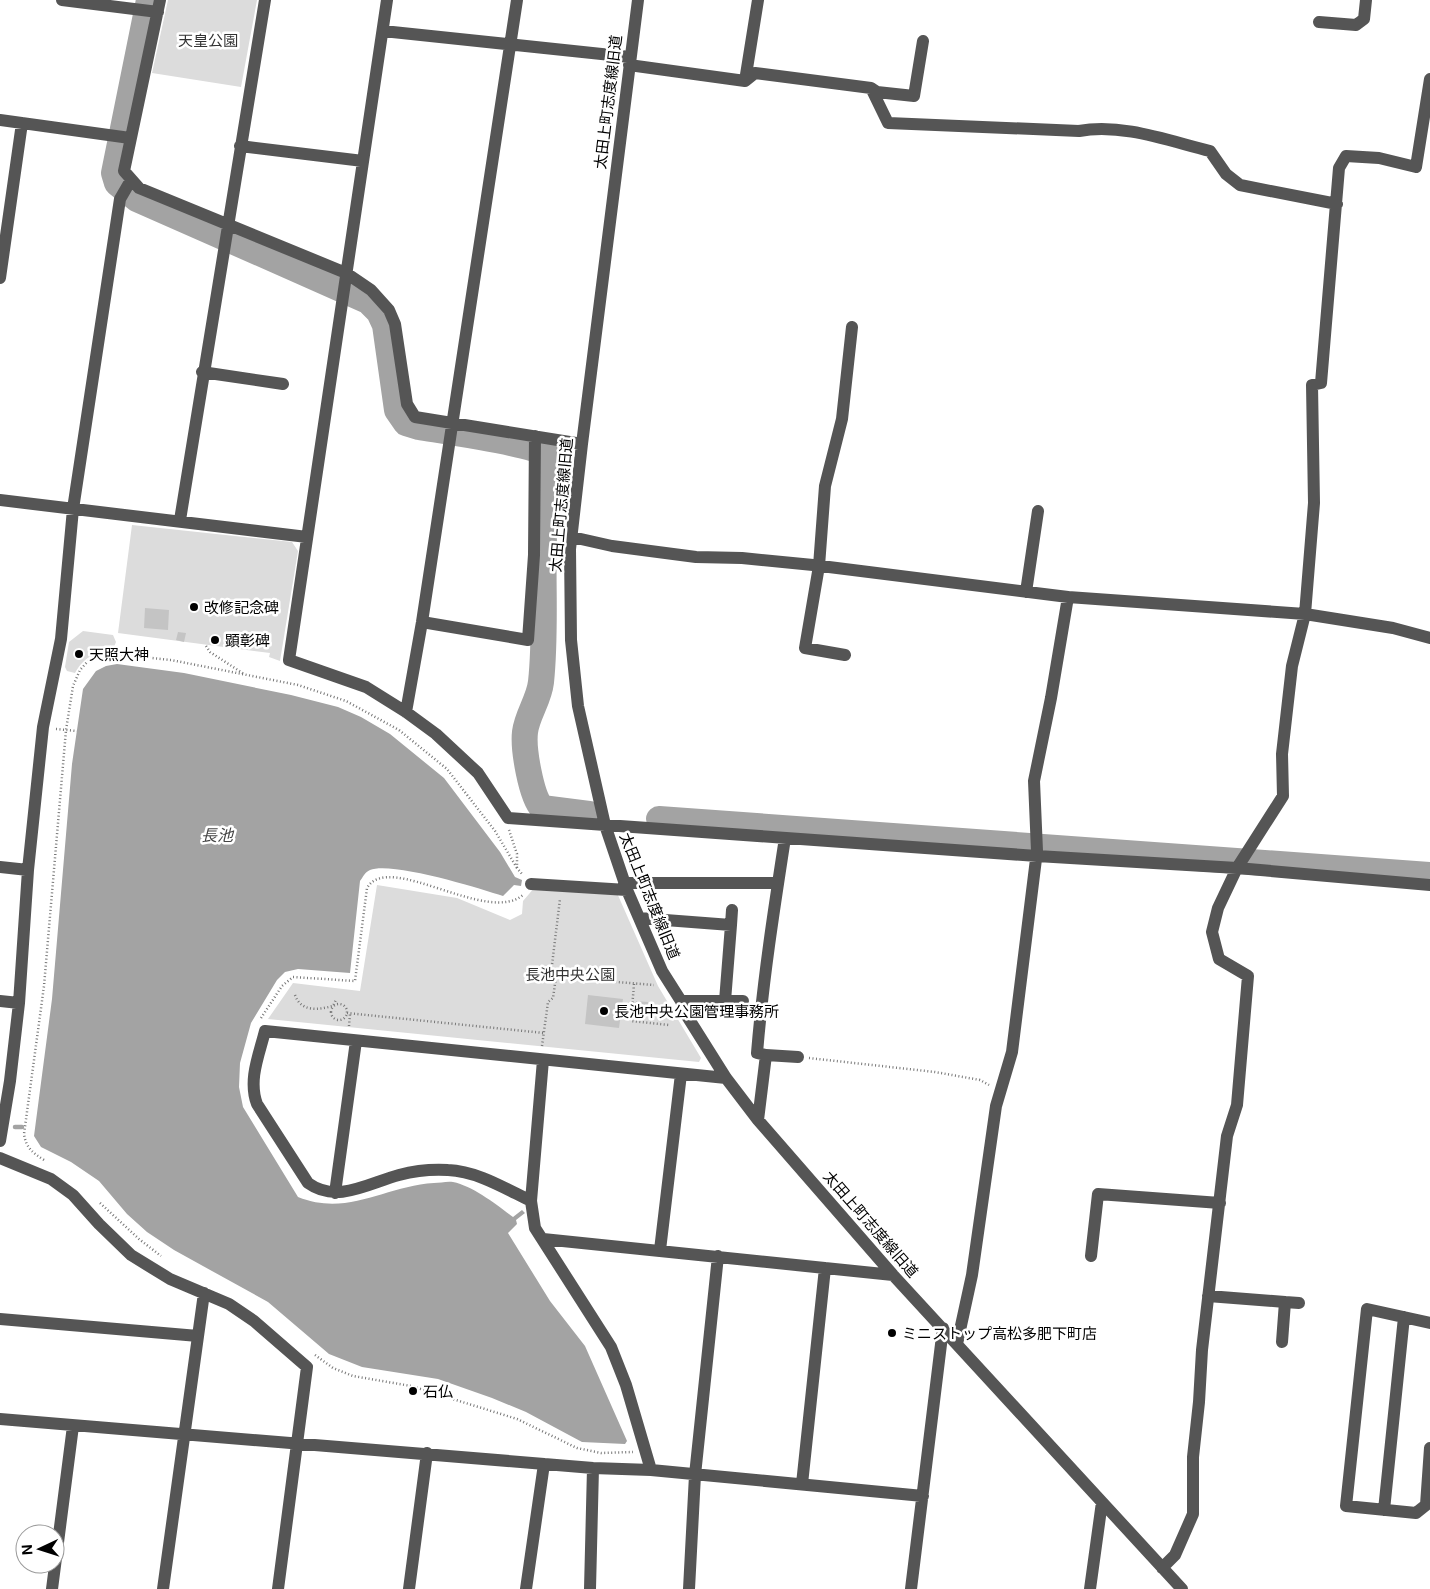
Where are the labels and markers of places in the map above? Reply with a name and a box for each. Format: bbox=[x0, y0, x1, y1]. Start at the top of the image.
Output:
place label: 改修記念碑 bbox=[204, 598, 279, 617]
marker: 改修記念碑 bbox=[188, 601, 200, 613]
place label: 顕彰碑 bbox=[225, 631, 270, 650]
marker: 顕彰碑 bbox=[209, 634, 221, 646]
place label: 天照大神 bbox=[89, 645, 149, 664]
marker: 天照大神 bbox=[73, 648, 85, 660]
place label: 長池中央公園管理事務所 bbox=[614, 1002, 779, 1021]
marker: 長池中央公園管理事務所 bbox=[598, 1005, 610, 1017]
place label: ミニストップ高松多肥下町店 bbox=[902, 1324, 1097, 1343]
marker: ミニストップ高松多肥下町店 bbox=[886, 1327, 898, 1339]
place label: 石仏 bbox=[423, 1382, 453, 1401]
marker: 石仏 bbox=[407, 1385, 419, 1397]

